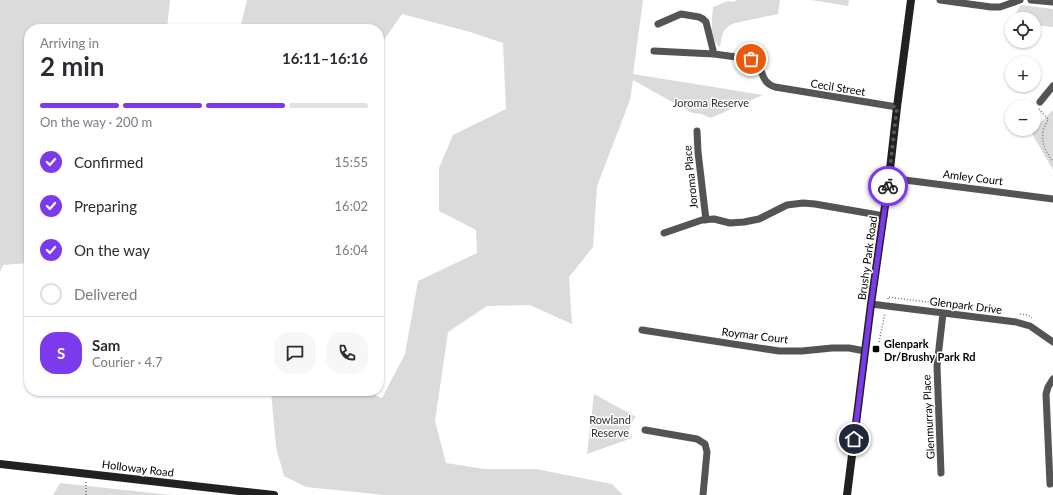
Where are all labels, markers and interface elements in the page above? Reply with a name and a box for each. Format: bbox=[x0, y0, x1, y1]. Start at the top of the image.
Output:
map controls bbox=[1005, 12, 1041, 136]
button: locate bbox=[1005, 12, 1041, 48]
text: Arriving in bbox=[40, 35, 99, 51]
pin bbox=[734, 42, 768, 76]
icon: bag bbox=[740, 48, 762, 70]
text: 16:11–16:16 bbox=[282, 49, 368, 67]
text: 2 min bbox=[40, 50, 104, 82]
button: + bbox=[1005, 56, 1041, 92]
street label: Cecil Street bbox=[810, 76, 866, 98]
park label: Joroma Reserve bbox=[673, 96, 749, 109]
button: − bbox=[1005, 100, 1041, 136]
text: On the way · 200 m bbox=[40, 114, 152, 130]
street label: Joroma Place bbox=[680, 144, 700, 209]
icon: check bbox=[40, 151, 62, 173]
text: Confirmed bbox=[74, 153, 143, 171]
text: 15:55 bbox=[335, 154, 368, 170]
courier bbox=[868, 166, 908, 206]
street label: Amley Court bbox=[942, 167, 1004, 187]
icon: bike bbox=[877, 175, 899, 197]
icon: check bbox=[40, 195, 62, 217]
text: Preparing bbox=[74, 197, 137, 215]
text: 16:02 bbox=[335, 198, 368, 214]
street label: Brushy Park Road bbox=[855, 215, 879, 301]
icon: check bbox=[40, 239, 62, 261]
text: On the way bbox=[74, 241, 150, 259]
text: 16:04 bbox=[335, 242, 368, 258]
text: Delivered bbox=[74, 285, 137, 303]
street label: Glenpark Drive bbox=[929, 294, 1003, 316]
street label: Roymar Court bbox=[721, 324, 789, 346]
button: chat bbox=[274, 332, 316, 374]
button: phone bbox=[326, 332, 368, 374]
text: Sam bbox=[92, 336, 120, 354]
place label: Glenpark Dr/Brushy Park Rd bbox=[884, 337, 975, 363]
text: S bbox=[57, 344, 65, 362]
marker: Glenpark Dr/Brushy Park Rd bbox=[871, 344, 881, 354]
text: Courier · 4.7 bbox=[92, 354, 163, 370]
street label: Glenmurray Place bbox=[919, 374, 937, 460]
park label: Rowland Reserve bbox=[589, 413, 631, 439]
pin bbox=[837, 422, 871, 456]
icon: home bbox=[843, 428, 865, 450]
street label: Holloway Road bbox=[101, 457, 175, 479]

